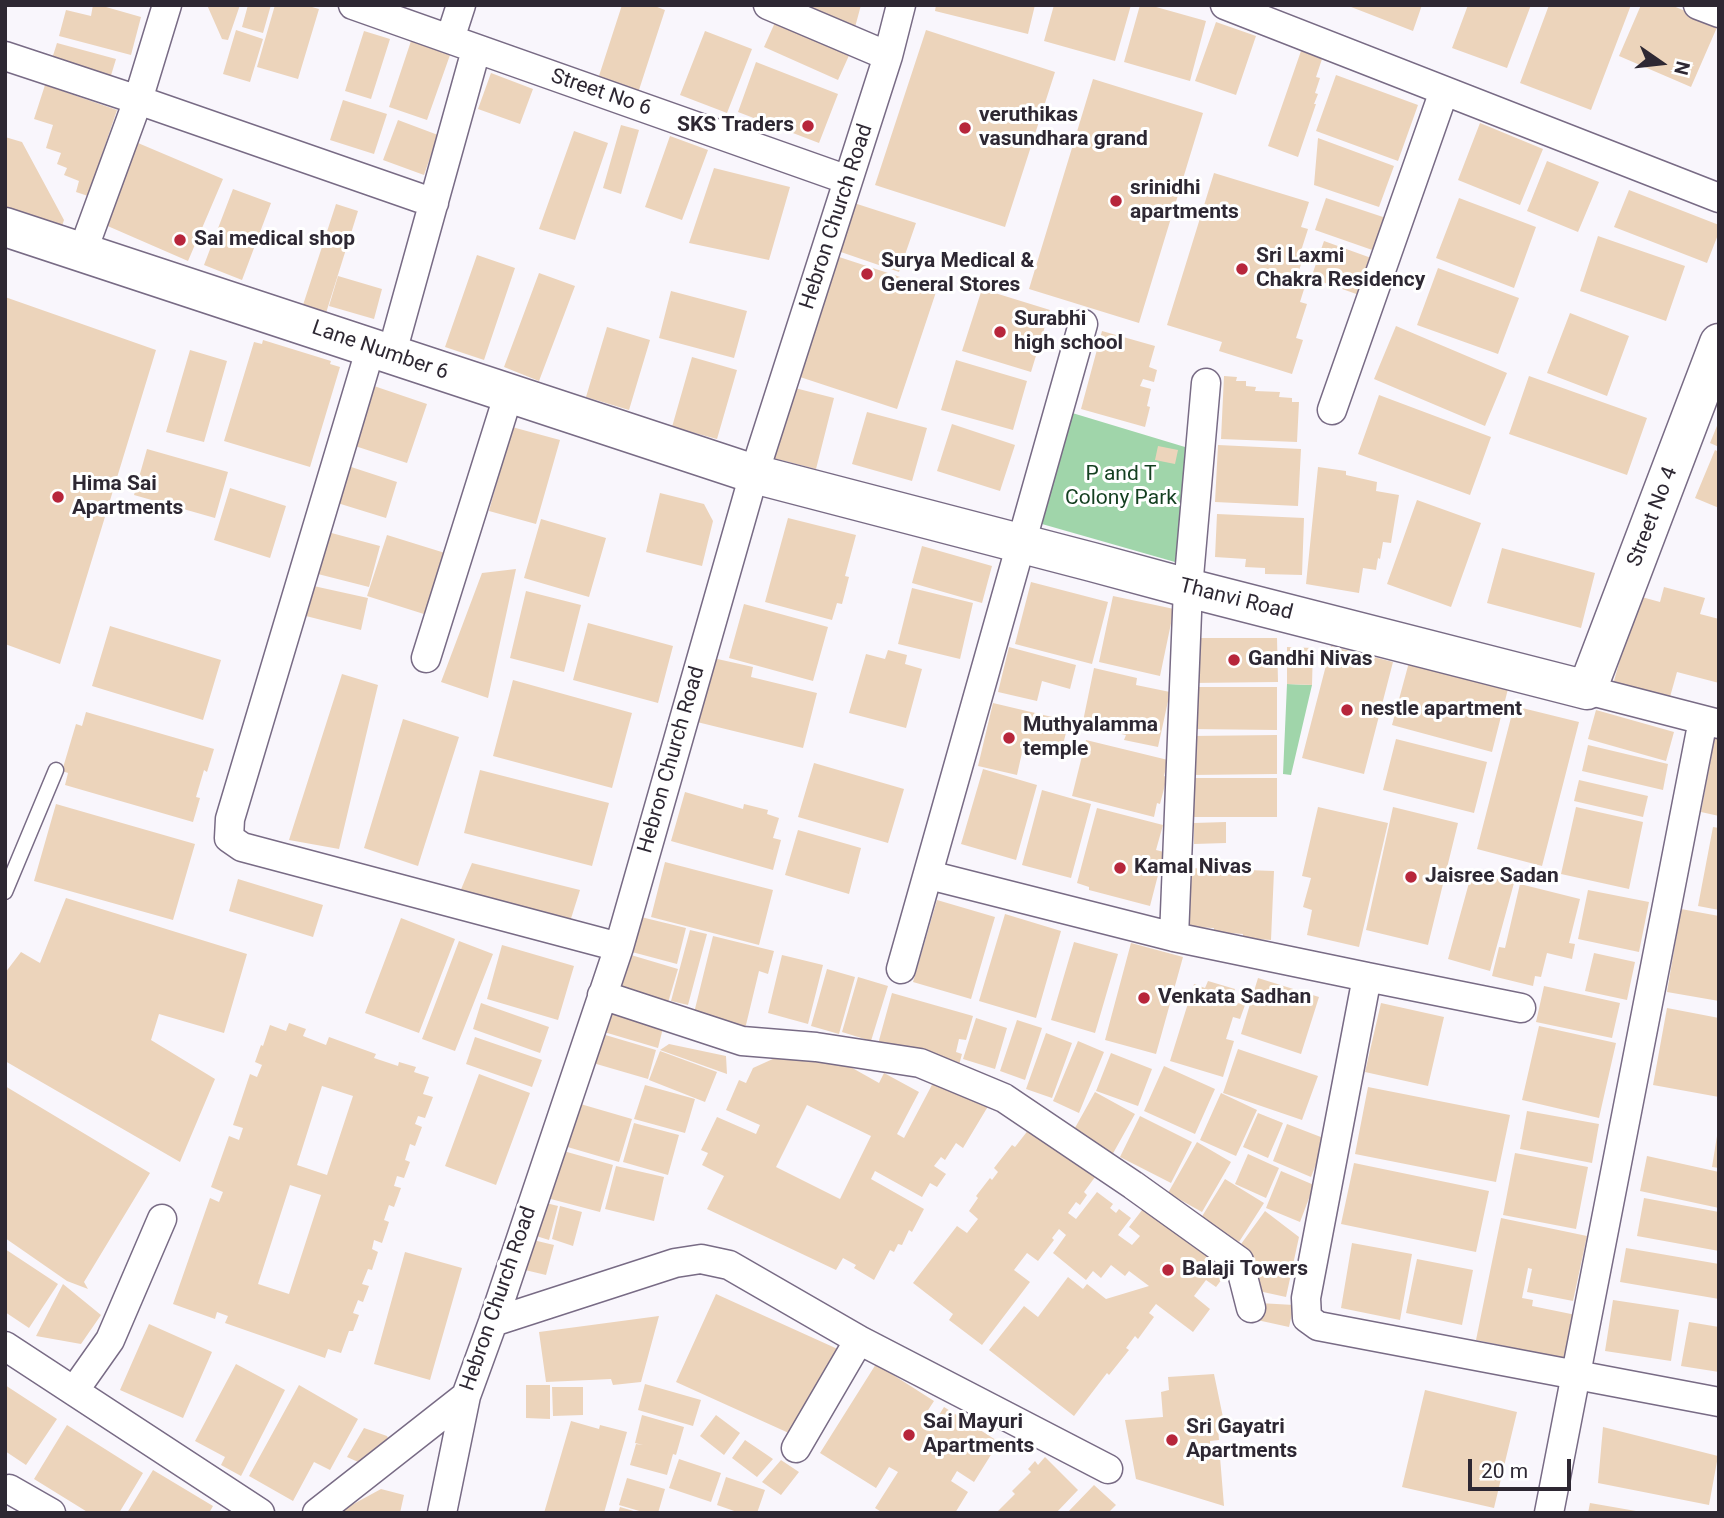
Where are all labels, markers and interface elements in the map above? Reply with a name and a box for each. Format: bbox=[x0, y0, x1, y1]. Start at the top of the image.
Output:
north arrow bbox=[1626, 28, 1696, 98]
text: N bbox=[1669, 59, 1695, 77]
street label: Street No 6 bbox=[547, 64, 655, 122]
place label: veruthikas vasundhara grand bbox=[979, 103, 1148, 153]
place label: SKS Traders bbox=[677, 113, 794, 139]
marker: SKS Traders bbox=[800, 118, 816, 134]
marker: veruthikas vasundhara grand bbox=[957, 120, 973, 136]
street label: Hebron Church Road bbox=[795, 121, 879, 313]
place label: srinidhi apartments bbox=[1130, 176, 1239, 226]
marker: srinidhi apartments bbox=[1108, 193, 1124, 209]
place label: Sai medical shop bbox=[194, 227, 355, 253]
marker: Sai medical shop bbox=[172, 232, 188, 248]
place label: Sri Laxmi Chakra Residency bbox=[1256, 244, 1425, 294]
place label: Surya Medical & General Stores bbox=[881, 249, 1034, 299]
marker: Sri Laxmi Chakra Residency bbox=[1234, 261, 1250, 277]
marker: Surya Medical & General Stores bbox=[859, 266, 875, 282]
place label: Surabhi high school bbox=[1014, 307, 1123, 357]
street label: Lane Number 6 bbox=[308, 316, 452, 386]
marker: Surabhi high school bbox=[992, 324, 1008, 340]
park label: P and T Colony Park bbox=[1065, 462, 1177, 512]
street label: Street No 4 bbox=[1622, 464, 1684, 570]
place label: Hima Sai Apartments bbox=[72, 472, 183, 522]
marker: Hima Sai Apartments bbox=[50, 489, 66, 505]
street label: Thanvi Road bbox=[1177, 574, 1295, 626]
place label: Gandhi Nivas bbox=[1248, 647, 1373, 673]
marker: Gandhi Nivas bbox=[1226, 652, 1242, 668]
street label: Hebron Church Road bbox=[633, 664, 711, 856]
place label: nestle apartment bbox=[1361, 697, 1522, 723]
marker: nestle apartment bbox=[1339, 702, 1355, 718]
place label: Muthyalamma temple bbox=[1023, 713, 1158, 763]
marker: Muthyalamma temple bbox=[1001, 730, 1017, 746]
place label: Kamal Nivas bbox=[1134, 855, 1252, 881]
marker: Kamal Nivas bbox=[1112, 860, 1128, 876]
place label: Jaisree Sadan bbox=[1425, 864, 1559, 890]
marker: Jaisree Sadan bbox=[1403, 869, 1419, 885]
place label: Venkata Sadhan bbox=[1158, 985, 1311, 1011]
marker: Venkata Sadhan bbox=[1136, 990, 1152, 1006]
street label: Hebron Church Road bbox=[456, 1204, 542, 1394]
place label: Balaji Towers bbox=[1182, 1257, 1308, 1283]
marker: Balaji Towers bbox=[1160, 1262, 1176, 1278]
place label: Sai Mayuri Apartments bbox=[923, 1410, 1034, 1460]
place label: Sri Gayatri Apartments bbox=[1186, 1415, 1297, 1465]
marker: Sai Mayuri Apartments bbox=[901, 1427, 917, 1443]
marker: Sri Gayatri Apartments bbox=[1164, 1432, 1180, 1448]
scale bar bbox=[1472, 1444, 1575, 1488]
text: 20 m bbox=[1481, 1459, 1528, 1483]

